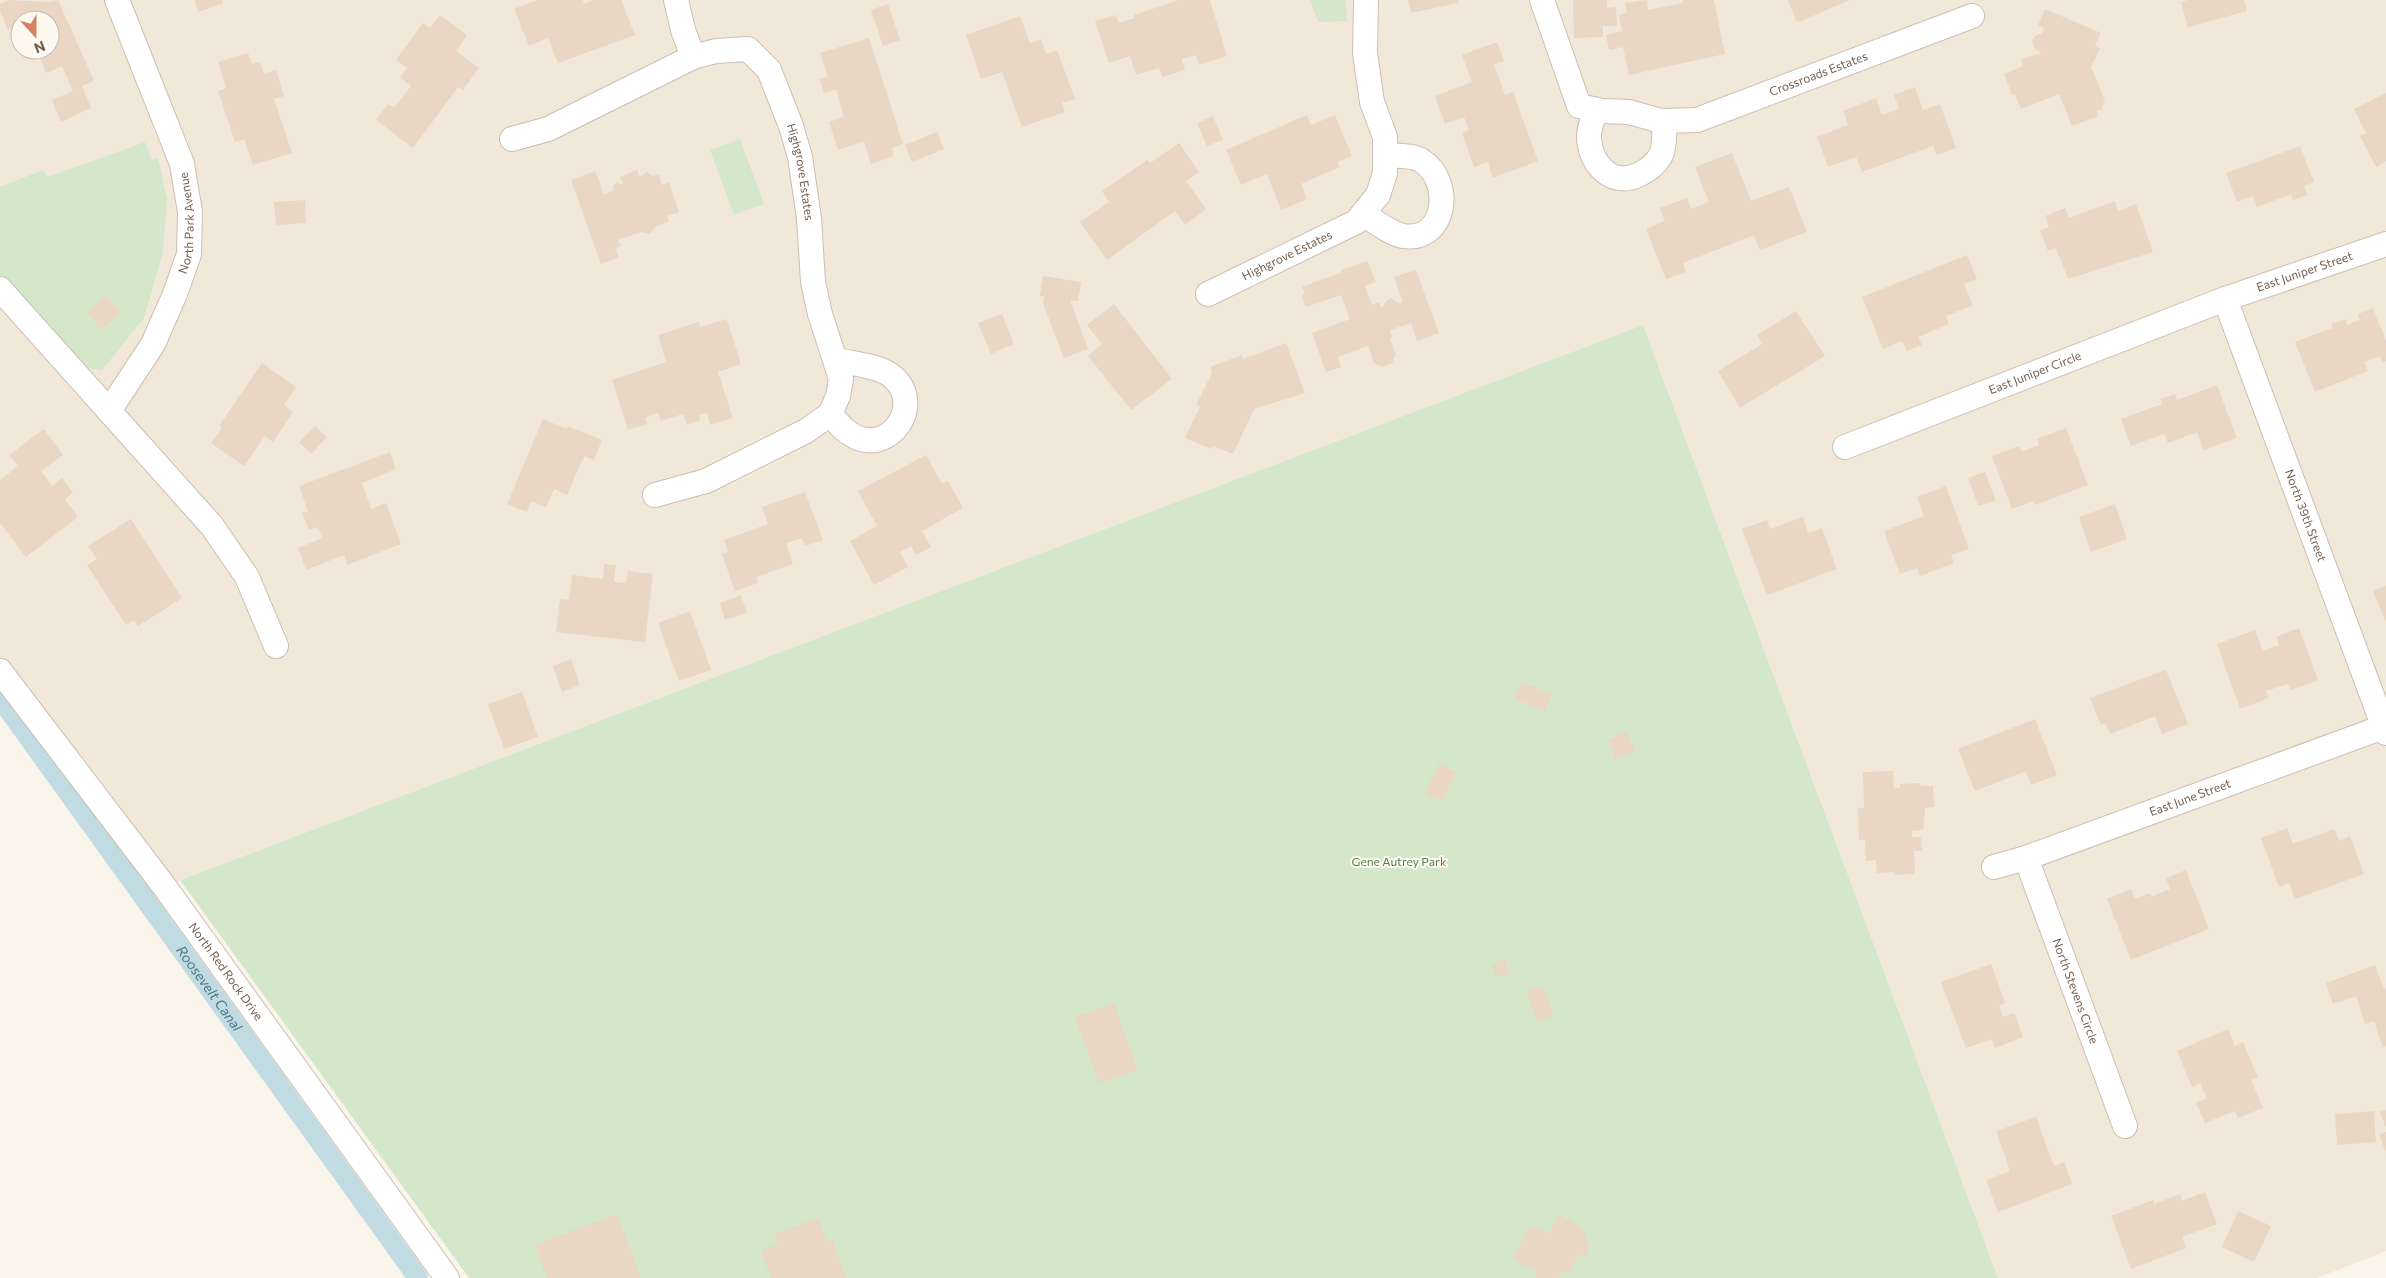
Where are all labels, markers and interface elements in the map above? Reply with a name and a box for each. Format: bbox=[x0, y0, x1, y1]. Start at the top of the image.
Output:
north arrow bbox=[10, 10, 60, 60]
text: N bbox=[32, 38, 48, 57]
street label: Crossroads Estates bbox=[1767, 48, 1869, 98]
street label: Highgrove Estates bbox=[785, 122, 817, 221]
street label: North Park Avenue bbox=[175, 171, 196, 275]
street label: Highgrove Estates bbox=[1239, 227, 1334, 282]
street label: East Juniper Street bbox=[2254, 248, 2354, 294]
street label: East Juniper Circle bbox=[1986, 348, 2083, 396]
street label: North 39th Street bbox=[2283, 467, 2330, 563]
street label: East June Street bbox=[2147, 776, 2232, 818]
park label: Gene Autrey Park bbox=[1352, 854, 1447, 868]
street label: North Red Rock Drive bbox=[187, 919, 267, 1023]
street label: North Stevens Circle bbox=[2050, 936, 2102, 1046]
water label: Roosevelt Canal bbox=[173, 942, 247, 1035]

